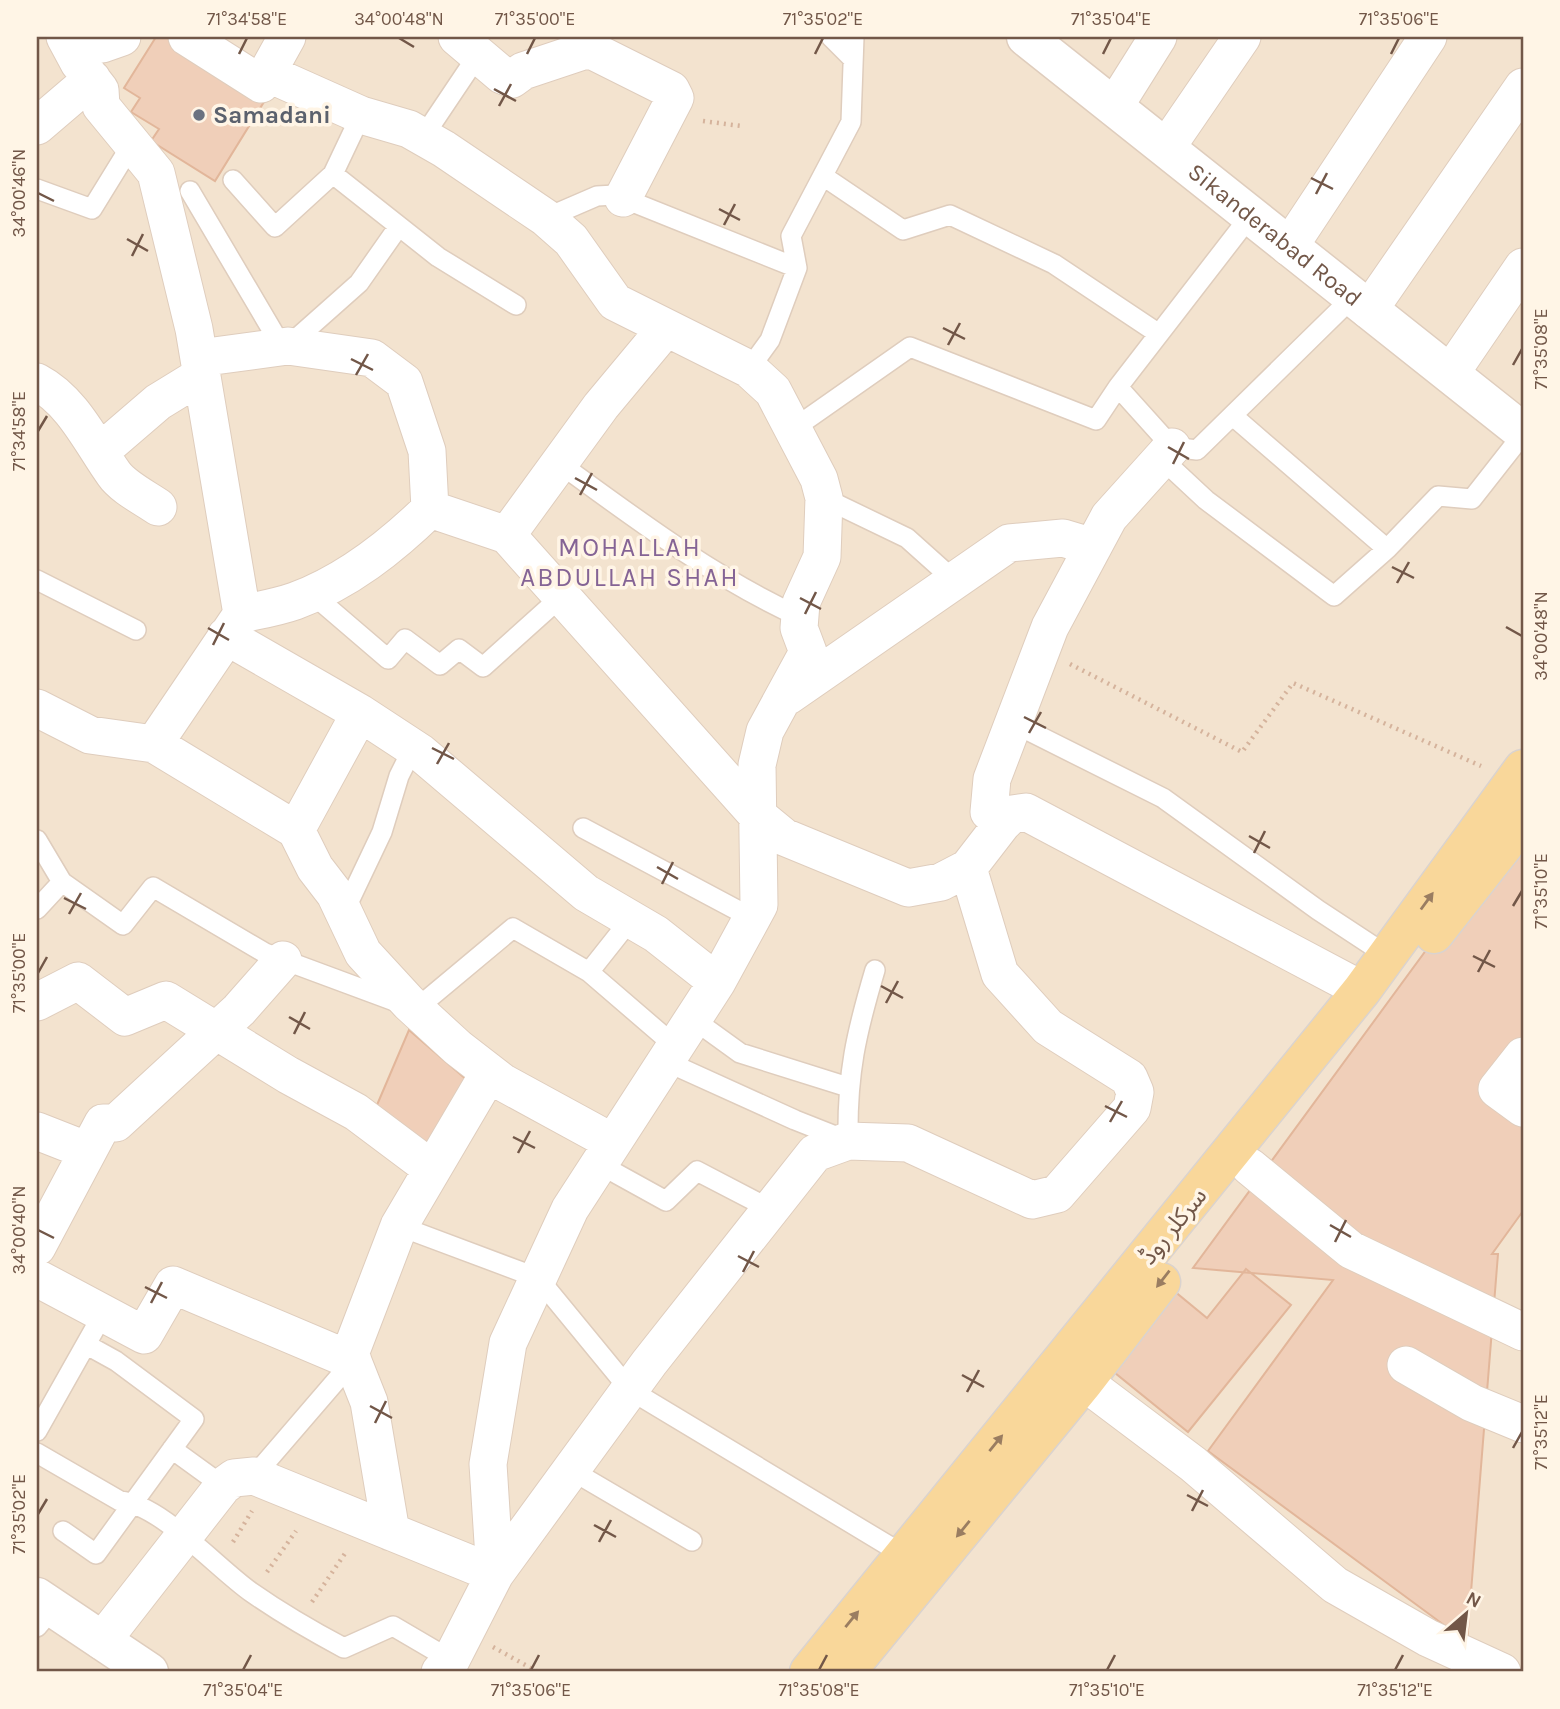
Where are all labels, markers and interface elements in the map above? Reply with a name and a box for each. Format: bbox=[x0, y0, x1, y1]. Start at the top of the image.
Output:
text: 71°34'58"E bbox=[207, 8, 287, 30]
text: 34°00'48"N bbox=[354, 8, 444, 30]
text: 71°35'00"E bbox=[495, 8, 575, 30]
text: 71°35'02"E bbox=[783, 8, 863, 30]
text: 71°35'04"E bbox=[1071, 8, 1151, 30]
text: 71°35'06"E bbox=[1359, 8, 1439, 30]
place label: Samadani bbox=[213, 101, 331, 129]
marker: Samadani bbox=[191, 107, 207, 123]
text: 34°00'46"N bbox=[8, 149, 30, 237]
street label: Sikanderabad Road bbox=[1182, 157, 1367, 312]
text: 71°35'08"E bbox=[1530, 308, 1552, 390]
text: 71°34'58"E bbox=[8, 391, 30, 471]
district label: MOHALLAH ABDULLAH SHAH bbox=[520, 532, 740, 593]
text: 34°00'48"N bbox=[1530, 591, 1552, 681]
text: 71°35'10"E bbox=[1530, 853, 1552, 929]
one-way arrow bbox=[1420, 892, 1434, 910]
text: 71°35'00"E bbox=[8, 933, 30, 1013]
street label: سرکلر روڈ bbox=[1134, 1182, 1212, 1270]
text: 34°00'40"N bbox=[8, 1185, 30, 1275]
one-way arrow bbox=[1156, 1270, 1171, 1288]
text: 71°35'12"E bbox=[1530, 1394, 1552, 1470]
one-way arrow bbox=[988, 1435, 1003, 1452]
text: 71°35'02"E bbox=[8, 1474, 30, 1554]
one-way arrow bbox=[956, 1521, 971, 1538]
north arrow bbox=[1430, 1580, 1500, 1650]
text: N bbox=[1462, 1587, 1485, 1613]
one-way arrow bbox=[844, 1611, 859, 1628]
text: 71°35'04"E bbox=[203, 1679, 283, 1701]
text: 71°35'06"E bbox=[491, 1679, 571, 1701]
text: 71°35'08"E bbox=[778, 1679, 860, 1701]
text: 71°35'10"E bbox=[1069, 1679, 1145, 1701]
text: 71°35'12"E bbox=[1357, 1679, 1433, 1701]

